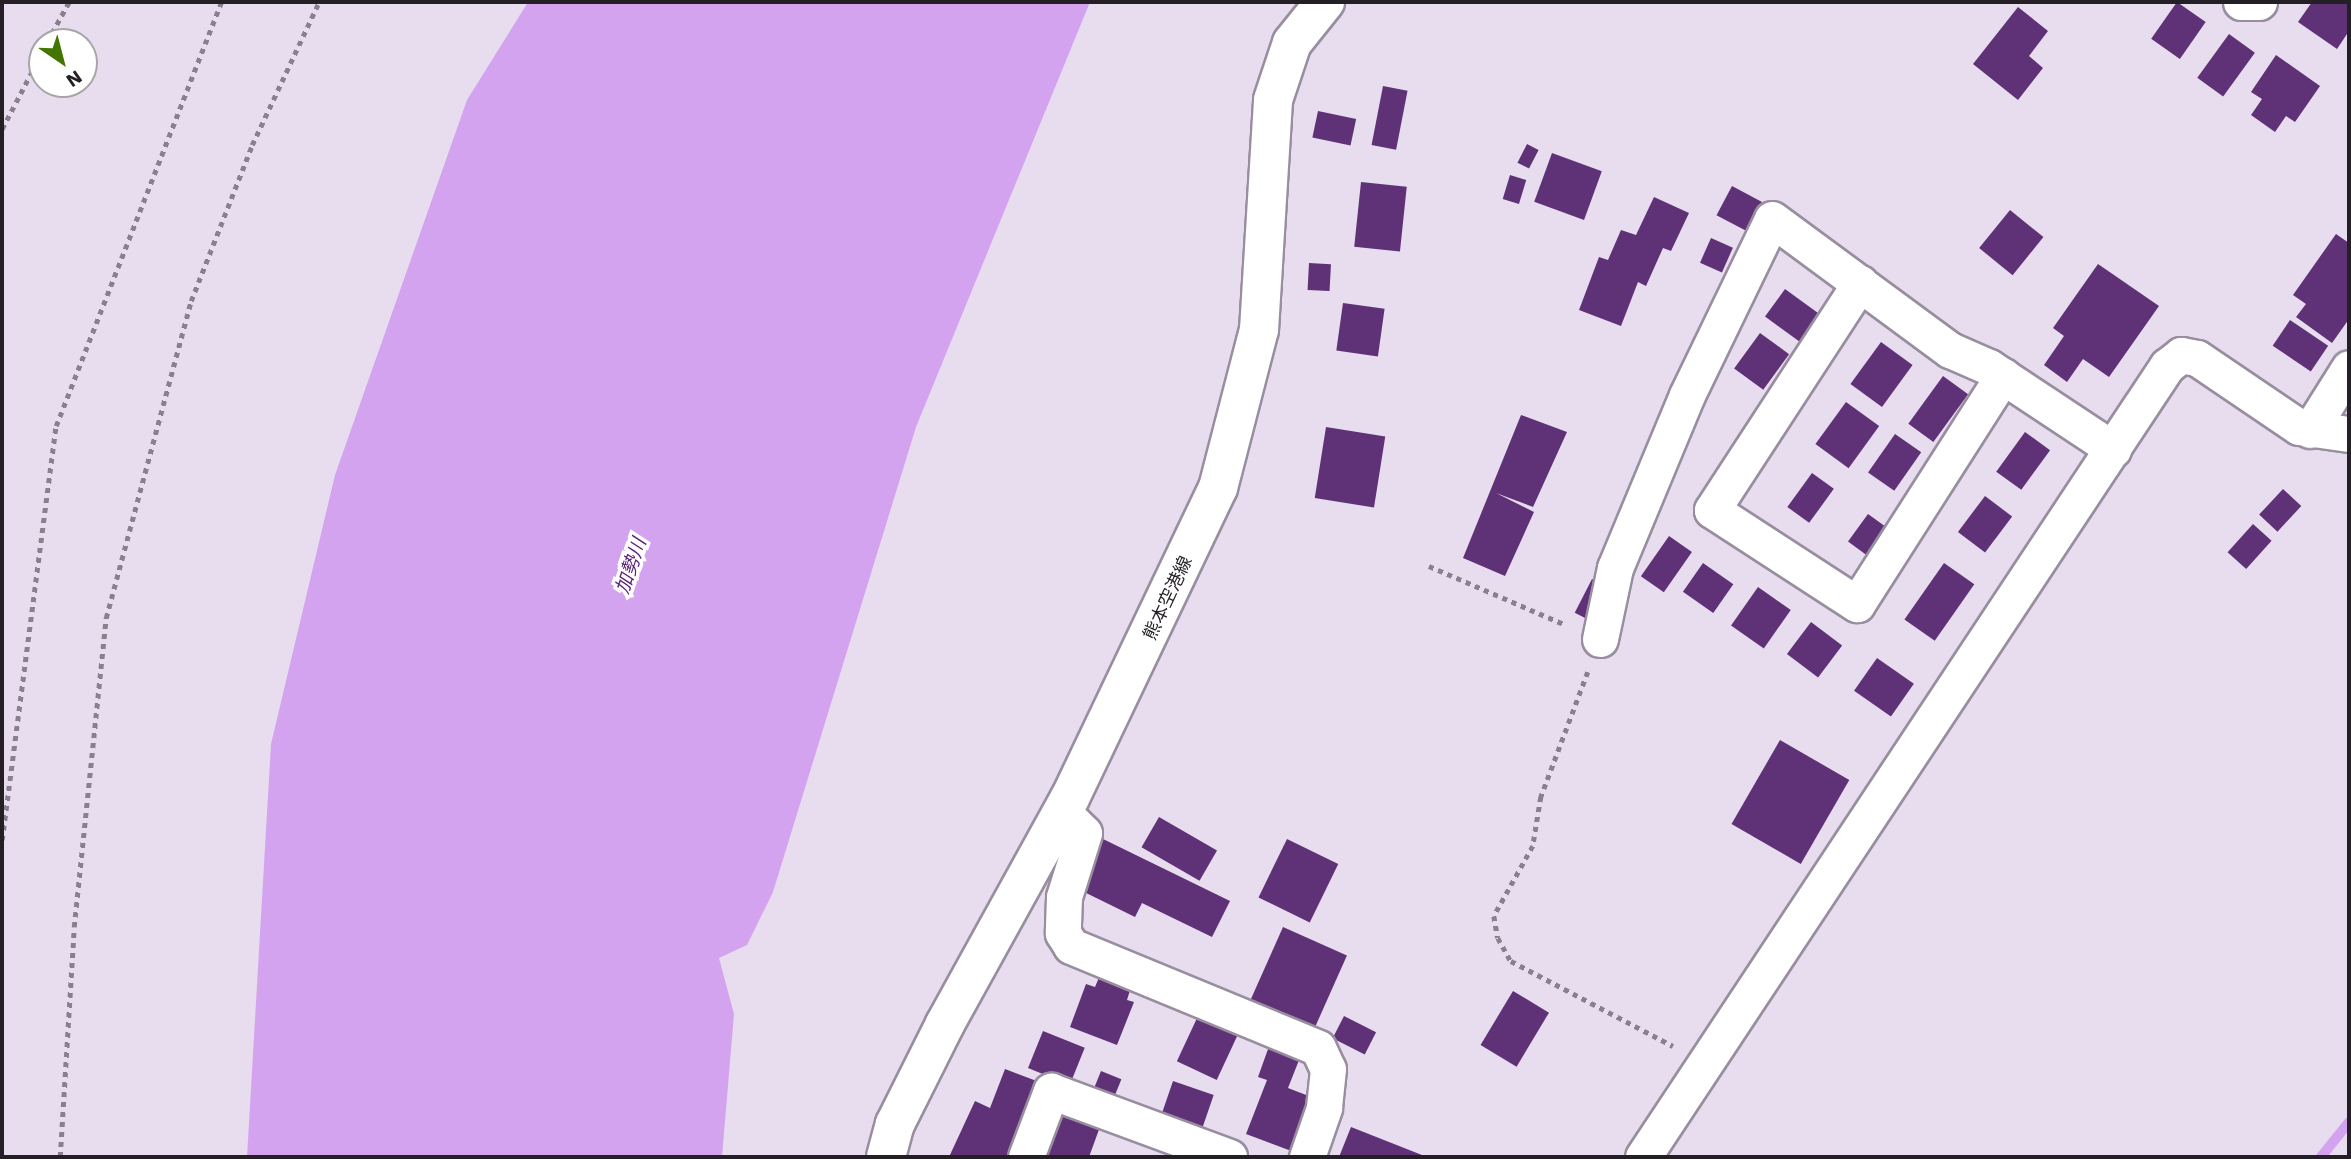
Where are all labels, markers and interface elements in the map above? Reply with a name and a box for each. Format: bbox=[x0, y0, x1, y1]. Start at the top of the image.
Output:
north arrow bbox=[28, 28, 98, 98]
text: N bbox=[62, 66, 87, 92]
water label: 加勢川 bbox=[611, 535, 651, 597]
street label: 熊本空港線 bbox=[1139, 553, 1197, 643]

